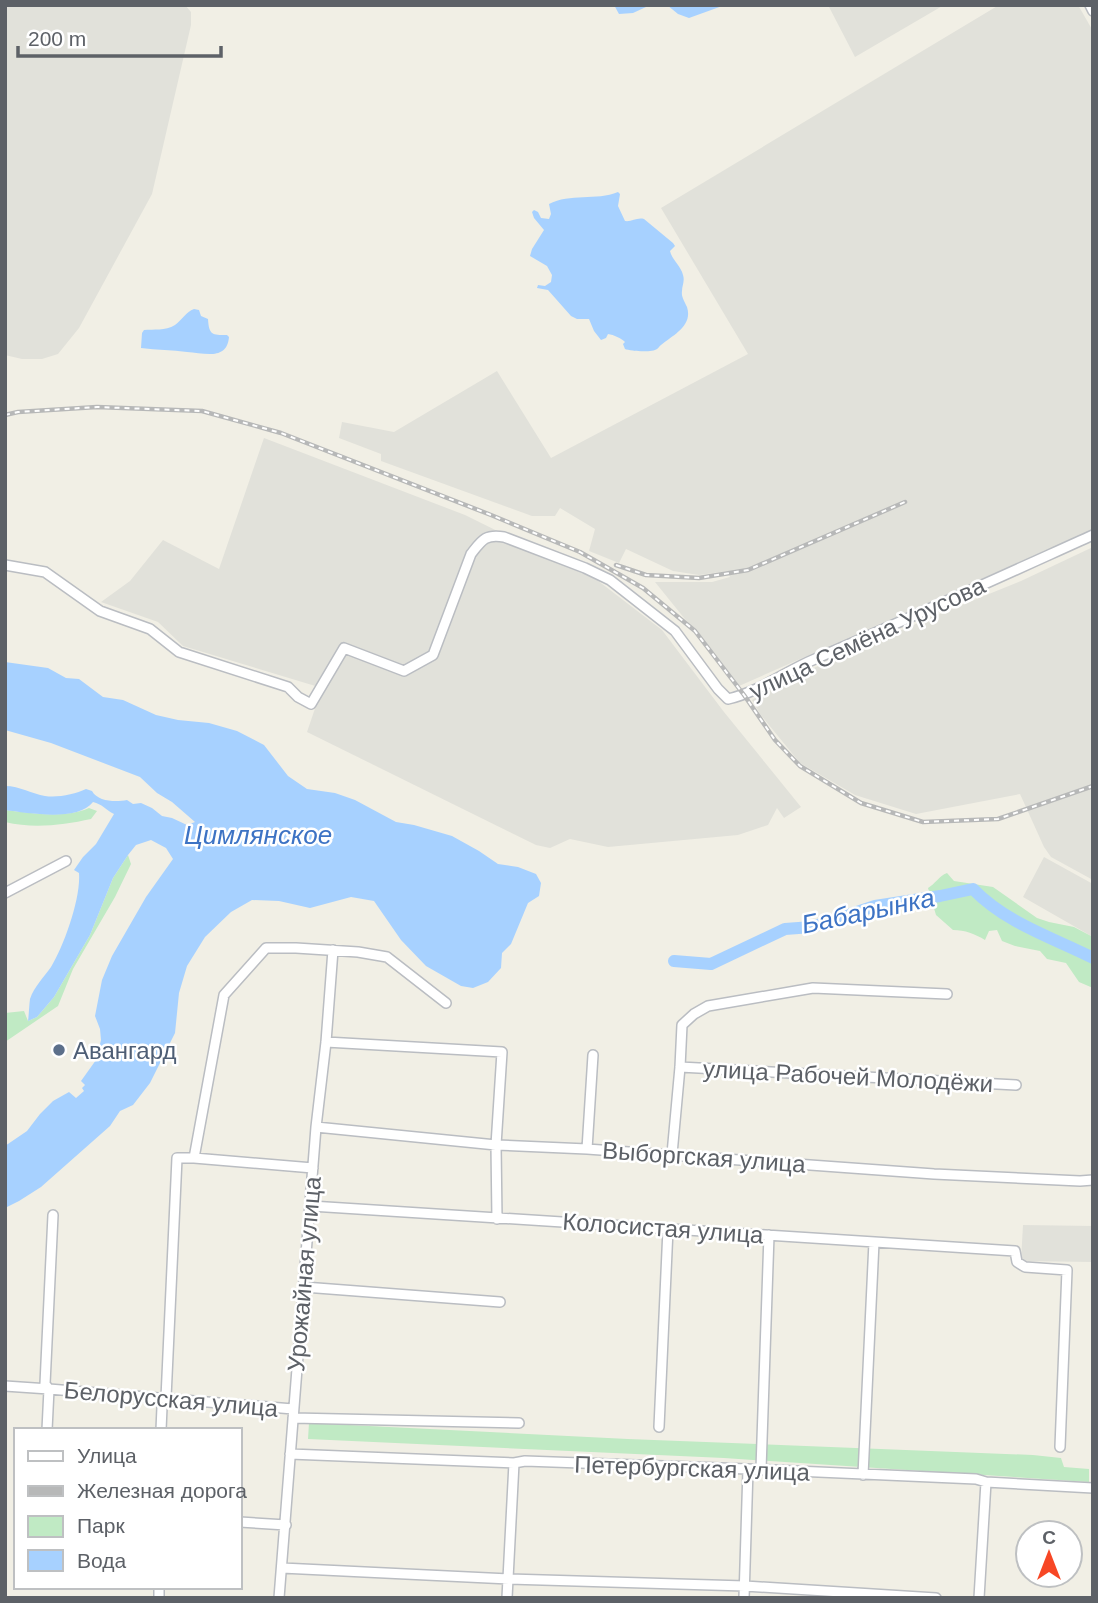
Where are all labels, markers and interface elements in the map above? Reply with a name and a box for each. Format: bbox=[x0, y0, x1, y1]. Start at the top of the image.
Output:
scale bar bbox=[18, 14, 220, 58]
text: 200 m bbox=[28, 27, 86, 50]
street label: улица Семёна Урусова bbox=[745, 571, 990, 705]
water label: Цимлянское bbox=[184, 820, 332, 850]
water label: Бабарынка bbox=[799, 882, 937, 940]
place label: Авангард bbox=[73, 1037, 176, 1064]
marker: Авангард bbox=[51, 1042, 67, 1058]
street label: улица Рабочей Молодёжи bbox=[702, 1055, 994, 1097]
street label: Выборгская улица bbox=[601, 1136, 807, 1178]
street label: Урожайная улица bbox=[282, 1175, 326, 1373]
street label: Колосистая улица bbox=[562, 1208, 765, 1249]
street label: Белорусская улица bbox=[63, 1376, 280, 1422]
legend bbox=[14, 1428, 242, 1589]
text: Улица bbox=[77, 1444, 137, 1467]
street label: Петербургская улица bbox=[574, 1450, 811, 1486]
text: Железная дорога bbox=[77, 1479, 247, 1502]
text: Парк bbox=[77, 1514, 125, 1537]
north arrow bbox=[1014, 1519, 1084, 1589]
text: С bbox=[1042, 1527, 1056, 1548]
text: Вода bbox=[77, 1549, 126, 1572]

